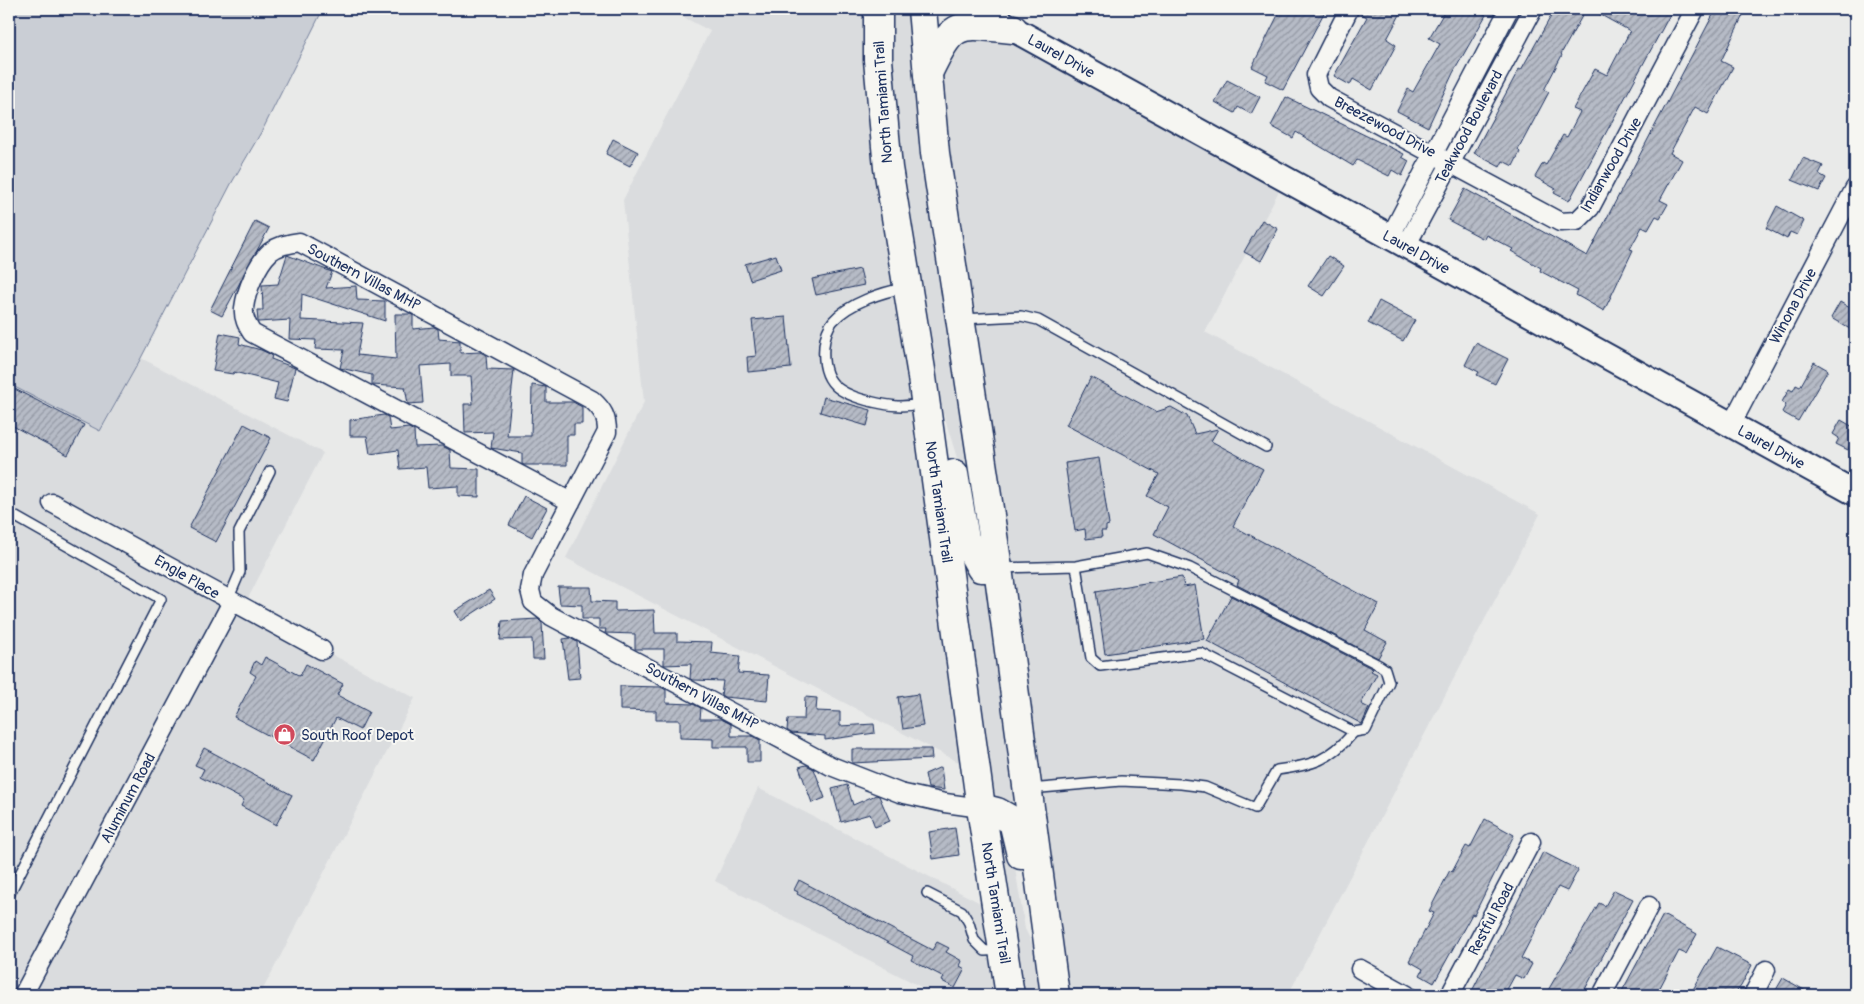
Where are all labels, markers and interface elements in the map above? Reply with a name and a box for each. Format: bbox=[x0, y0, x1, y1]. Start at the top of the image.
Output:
street label: Laurel Drive bbox=[1024, 30, 1098, 83]
street label: North Tamiami Trail bbox=[870, 40, 897, 164]
street label: Teakwood Boulevard bbox=[1431, 67, 1507, 187]
street label: Breezewood Drive bbox=[1331, 93, 1439, 163]
street label: Indianwood Drive bbox=[1577, 114, 1647, 216]
street label: Laurel Drive bbox=[1379, 226, 1453, 279]
street label: Southern Villas MHP bbox=[304, 239, 424, 315]
street label: Winona Drive bbox=[1766, 265, 1822, 347]
street label: Laurel Drive bbox=[1734, 421, 1808, 474]
street label: North Tamiami Trail bbox=[921, 440, 956, 564]
street label: Engle Place bbox=[151, 551, 223, 604]
street label: Southern Villas MHP bbox=[642, 658, 762, 734]
shop icon: South Roof Depot bbox=[273, 723, 297, 747]
place label: South Roof Depot bbox=[301, 726, 415, 745]
street label: Aluminum Road bbox=[97, 750, 160, 847]
street label: North Tamiami Trail bbox=[977, 841, 1015, 965]
street label: Restful Road bbox=[1464, 880, 1519, 959]

